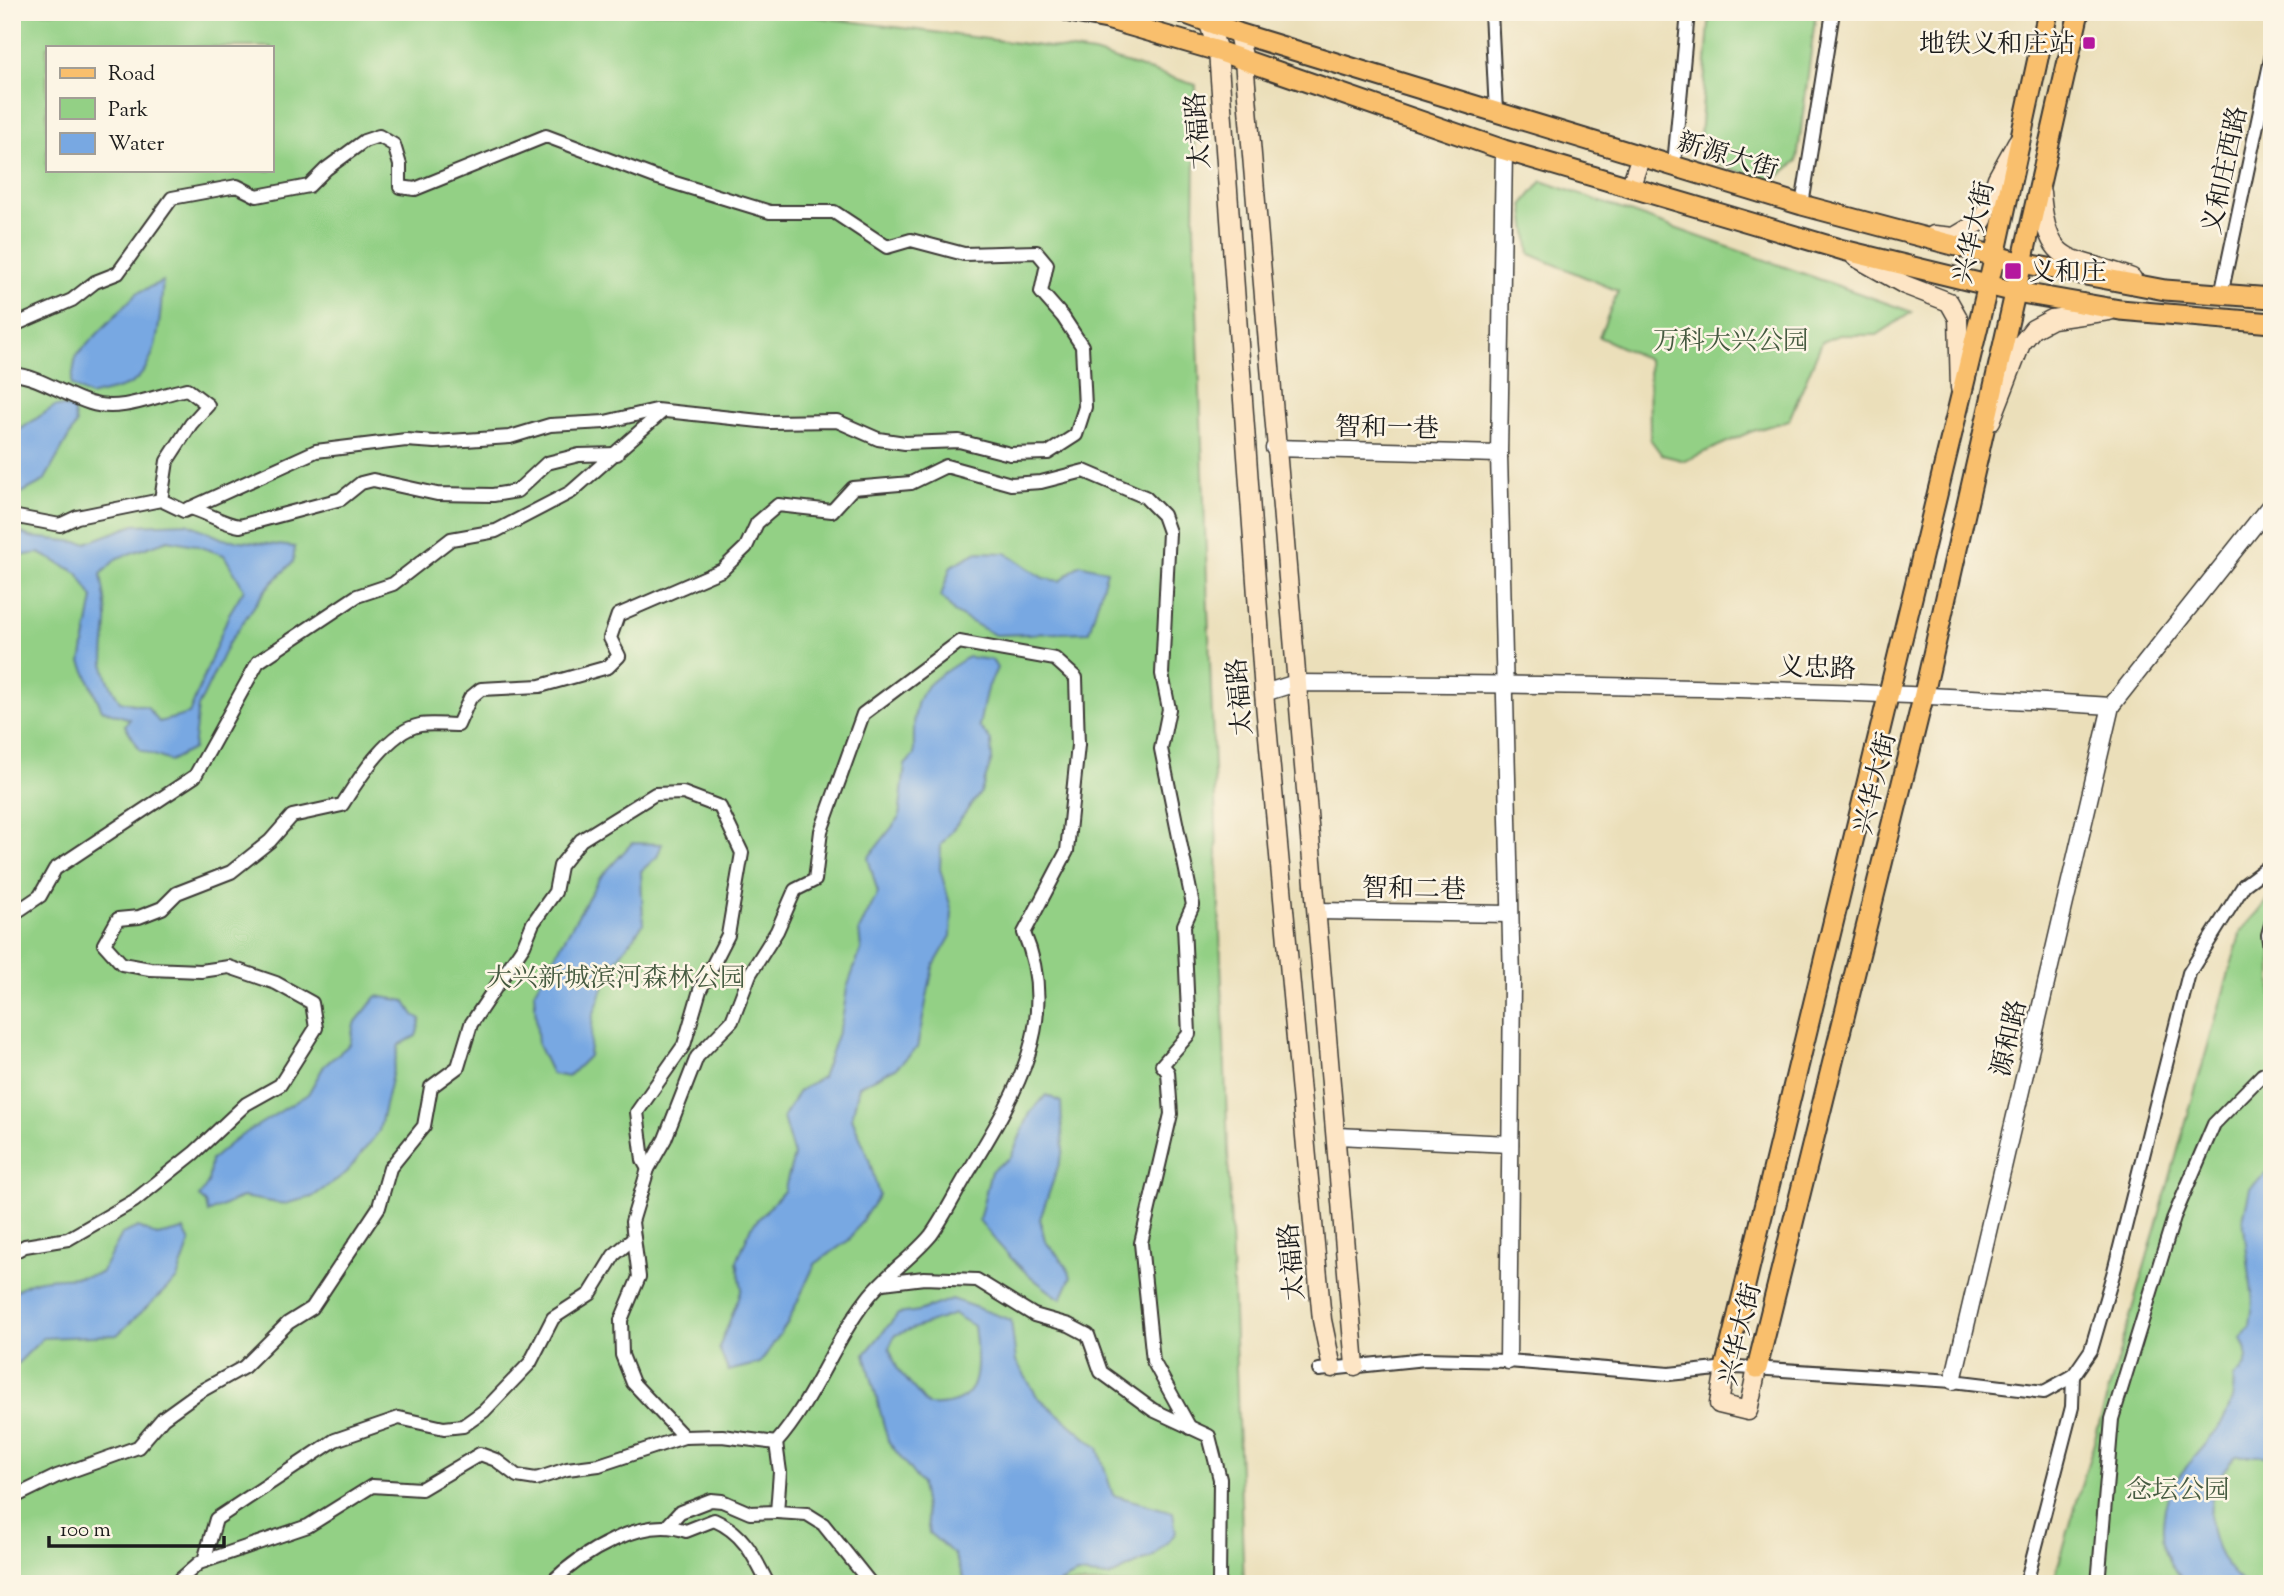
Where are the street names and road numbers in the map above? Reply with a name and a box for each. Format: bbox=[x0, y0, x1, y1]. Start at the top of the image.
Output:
street label: 太福路 bbox=[1178, 91, 1221, 171]
street label: 义和庄西路 bbox=[2195, 103, 2258, 238]
street label: 新源大街 bbox=[1672, 124, 1782, 190]
street label: 兴华大街 bbox=[1946, 178, 2005, 287]
street label: 智和一巷 bbox=[1335, 410, 1439, 449]
street label: 义忠路 bbox=[1777, 650, 1857, 689]
street label: 太福路 bbox=[1220, 656, 1263, 737]
street label: 兴华大街 bbox=[1846, 729, 1907, 839]
street label: 智和二巷 bbox=[1362, 871, 1466, 910]
street label: 源和路 bbox=[1984, 996, 2037, 1081]
street label: 太福路 bbox=[1272, 1221, 1315, 1302]
street label: 兴华大街 bbox=[1711, 1280, 1772, 1390]

